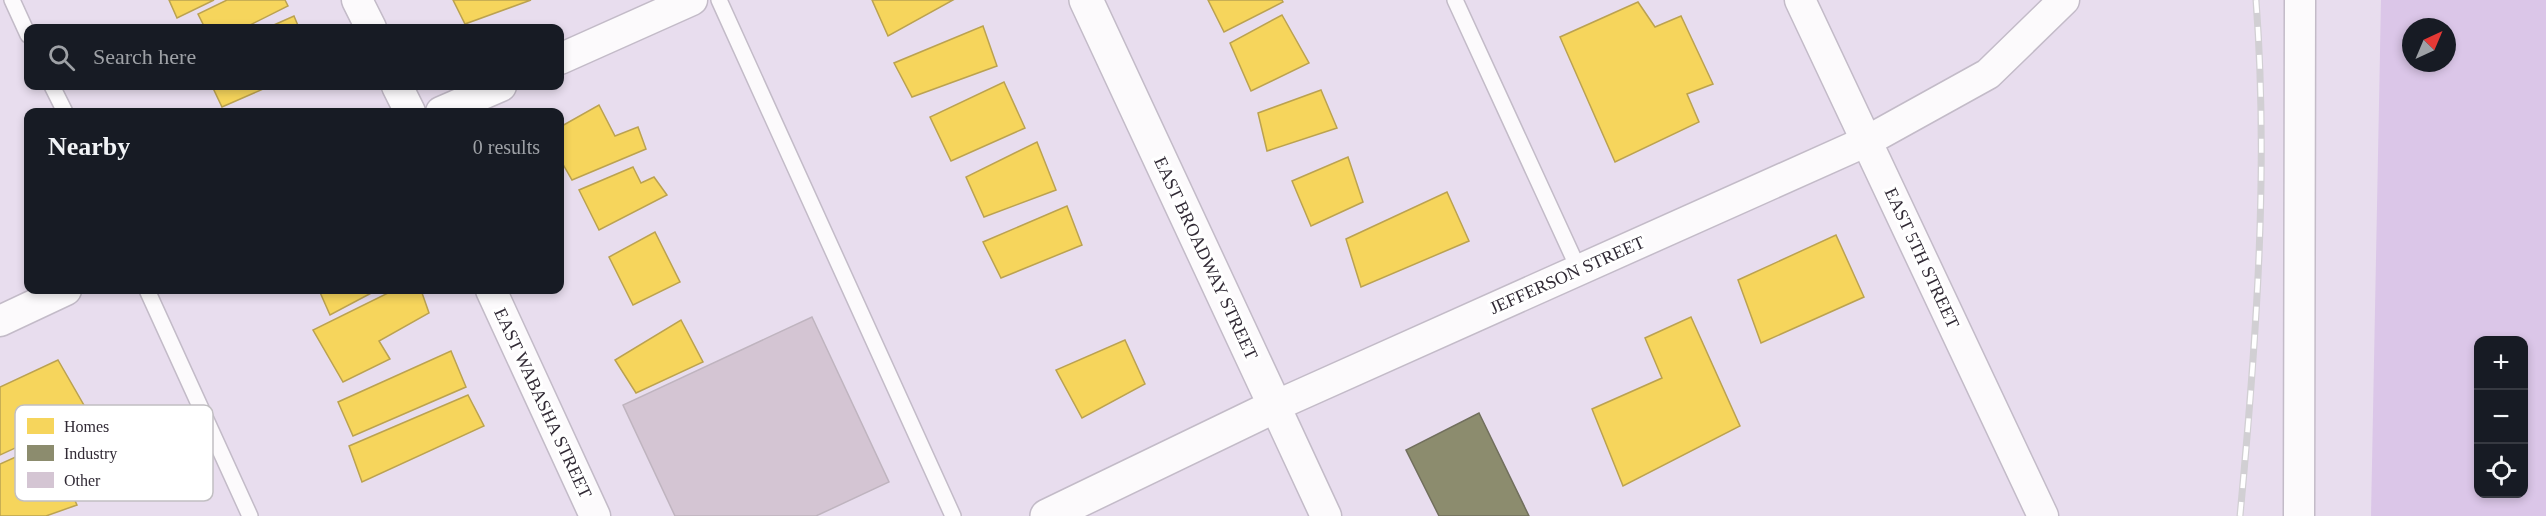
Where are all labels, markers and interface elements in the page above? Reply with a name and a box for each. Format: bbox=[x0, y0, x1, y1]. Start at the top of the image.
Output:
north arrow bbox=[2402, 18, 2456, 72]
search box bbox=[24, 24, 564, 90]
icon: search bbox=[45, 41, 78, 74]
text: Search here bbox=[93, 44, 196, 69]
text: Nearby bbox=[48, 132, 130, 161]
text: 0 results bbox=[473, 136, 540, 158]
street label: EAST BROADWAY STREET bbox=[1150, 153, 1262, 363]
street label: EAST 5TH STREET bbox=[1881, 185, 1963, 331]
street label: JEFFERSON STREET bbox=[1486, 232, 1648, 318]
street label: EAST WABASHA STREET bbox=[490, 305, 596, 501]
map controls bbox=[2474, 336, 2528, 498]
button: + bbox=[2474, 336, 2528, 390]
button: − bbox=[2474, 390, 2528, 444]
legend bbox=[15, 405, 213, 501]
text: Homes bbox=[64, 418, 109, 435]
button: locate bbox=[2474, 444, 2528, 498]
text: Industry bbox=[64, 445, 117, 463]
text: Other bbox=[64, 472, 101, 489]

